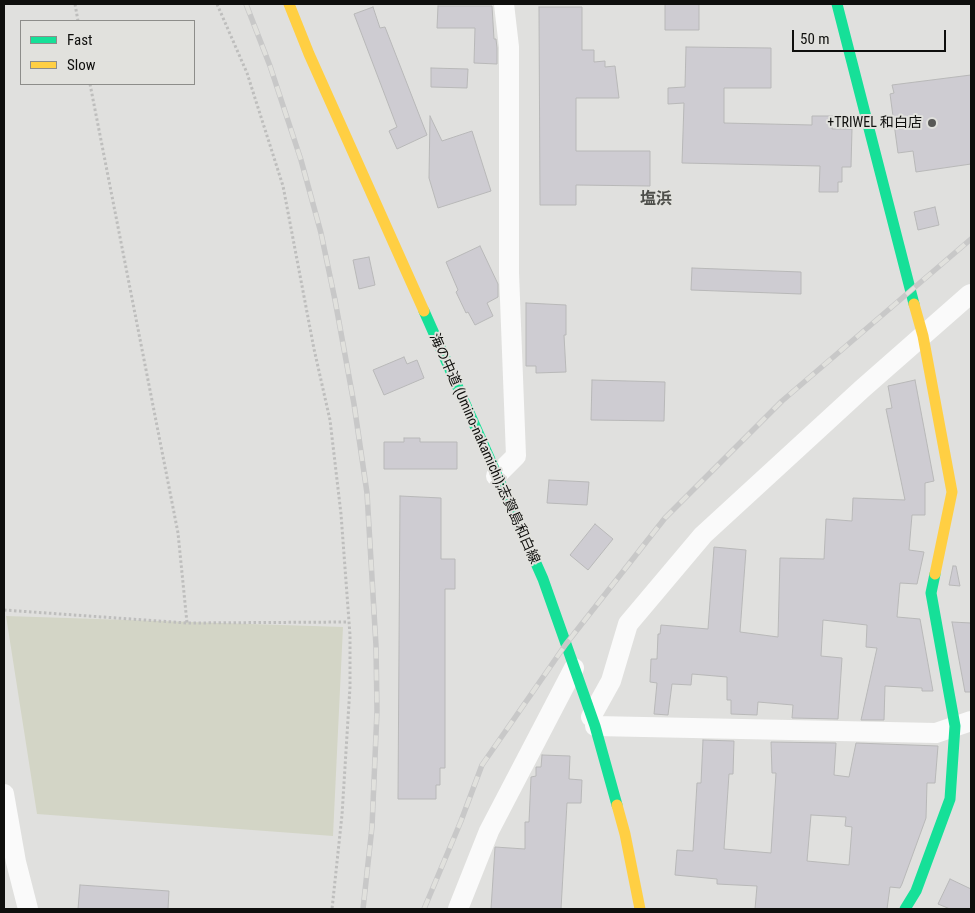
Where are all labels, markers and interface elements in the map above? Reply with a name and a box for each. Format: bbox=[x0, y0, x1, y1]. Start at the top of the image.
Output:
legend bbox=[20, 20, 195, 85]
scale bar bbox=[795, 20, 949, 52]
text: 50 m bbox=[800, 30, 830, 48]
text: Fast bbox=[67, 31, 92, 49]
text: Slow bbox=[67, 56, 96, 74]
place label: +TRIWEL 和白店 bbox=[827, 115, 922, 131]
marker: +TRIWEL 和白店 bbox=[926, 117, 938, 129]
district label: 塩浜 bbox=[640, 190, 672, 210]
street label: 海の中道 (Umino-nakamichi);志賀島和白線 bbox=[425, 331, 543, 567]

